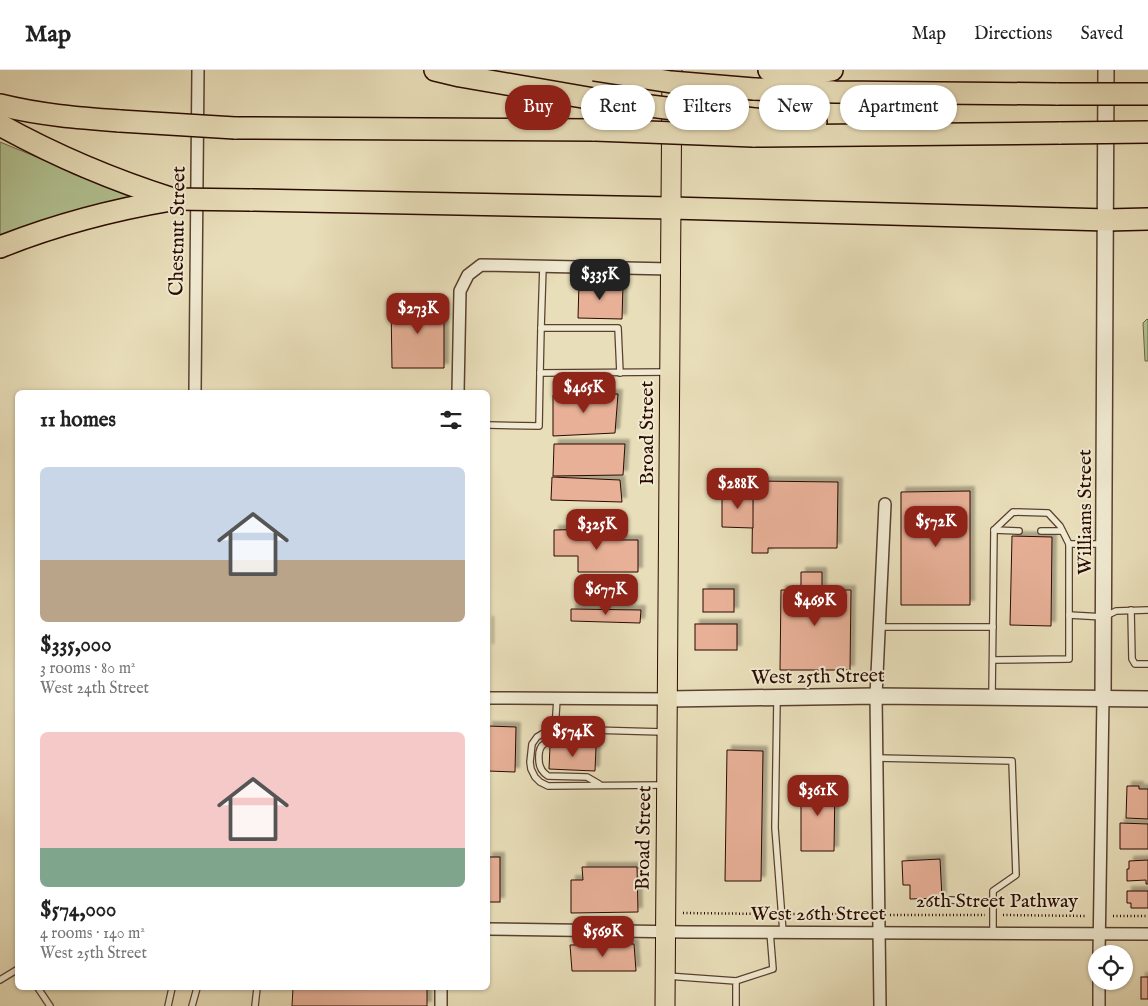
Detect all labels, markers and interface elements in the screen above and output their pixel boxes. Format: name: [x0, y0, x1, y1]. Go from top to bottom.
text: Map: [25, 19, 71, 50]
text: Map: [912, 23, 946, 46]
text: Directions: [974, 23, 1052, 46]
text: Saved: [1080, 23, 1123, 46]
chip: Buy: [505, 85, 571, 130]
chip: Rent: [581, 85, 655, 130]
chip: Filters: [665, 85, 749, 130]
chip: New: [759, 85, 830, 130]
chip: Apartment: [840, 85, 957, 130]
street label: Chestnut Street: [164, 166, 192, 296]
pin: $335K: [565, 258, 635, 301]
text: $335K: [581, 265, 619, 285]
pin: $273K: [383, 292, 453, 335]
text: $273K: [397, 299, 439, 319]
pin: $465K: [549, 372, 619, 414]
text: $465K: [564, 378, 604, 398]
street label: Broad Street: [635, 381, 660, 485]
icon: filters: [437, 406, 465, 434]
text: 11 homes: [40, 407, 116, 434]
street label: Williams Street: [1073, 449, 1098, 575]
pin: $288K: [703, 468, 773, 510]
text: $288K: [718, 474, 758, 494]
icon: home: [208, 499, 298, 589]
pin: $572K: [901, 506, 971, 548]
pin: $325K: [562, 508, 632, 551]
text: $572K: [915, 512, 957, 532]
text: $325K: [577, 515, 617, 535]
pin: $677K: [571, 574, 641, 616]
text: $677K: [585, 580, 627, 600]
pin: $469K: [780, 584, 850, 627]
text: $469K: [794, 591, 836, 611]
text: $335,000: [40, 632, 111, 659]
text: 3 rooms · 80 m²: [40, 659, 136, 679]
street label: West 25th Street: [751, 663, 885, 691]
text: West 24th Street: [40, 679, 149, 699]
pin: $574K: [538, 716, 608, 758]
text: $574K: [552, 722, 594, 742]
icon: home: [208, 764, 298, 854]
pin: $361K: [783, 774, 853, 817]
text: $361K: [798, 781, 838, 801]
street label: Broad Street: [631, 785, 657, 891]
street label: 26th Street Pathway: [916, 889, 1078, 914]
text: $574,000: [40, 897, 116, 924]
street label: West 26th Street: [751, 902, 886, 927]
pin: $569K: [568, 916, 638, 958]
text: $569K: [583, 922, 623, 942]
text: 4 rooms · 140 m²: [40, 924, 145, 944]
text: West 25th Street: [40, 944, 147, 964]
map controls: [1088, 945, 1133, 990]
button: locate: [1088, 945, 1133, 990]

